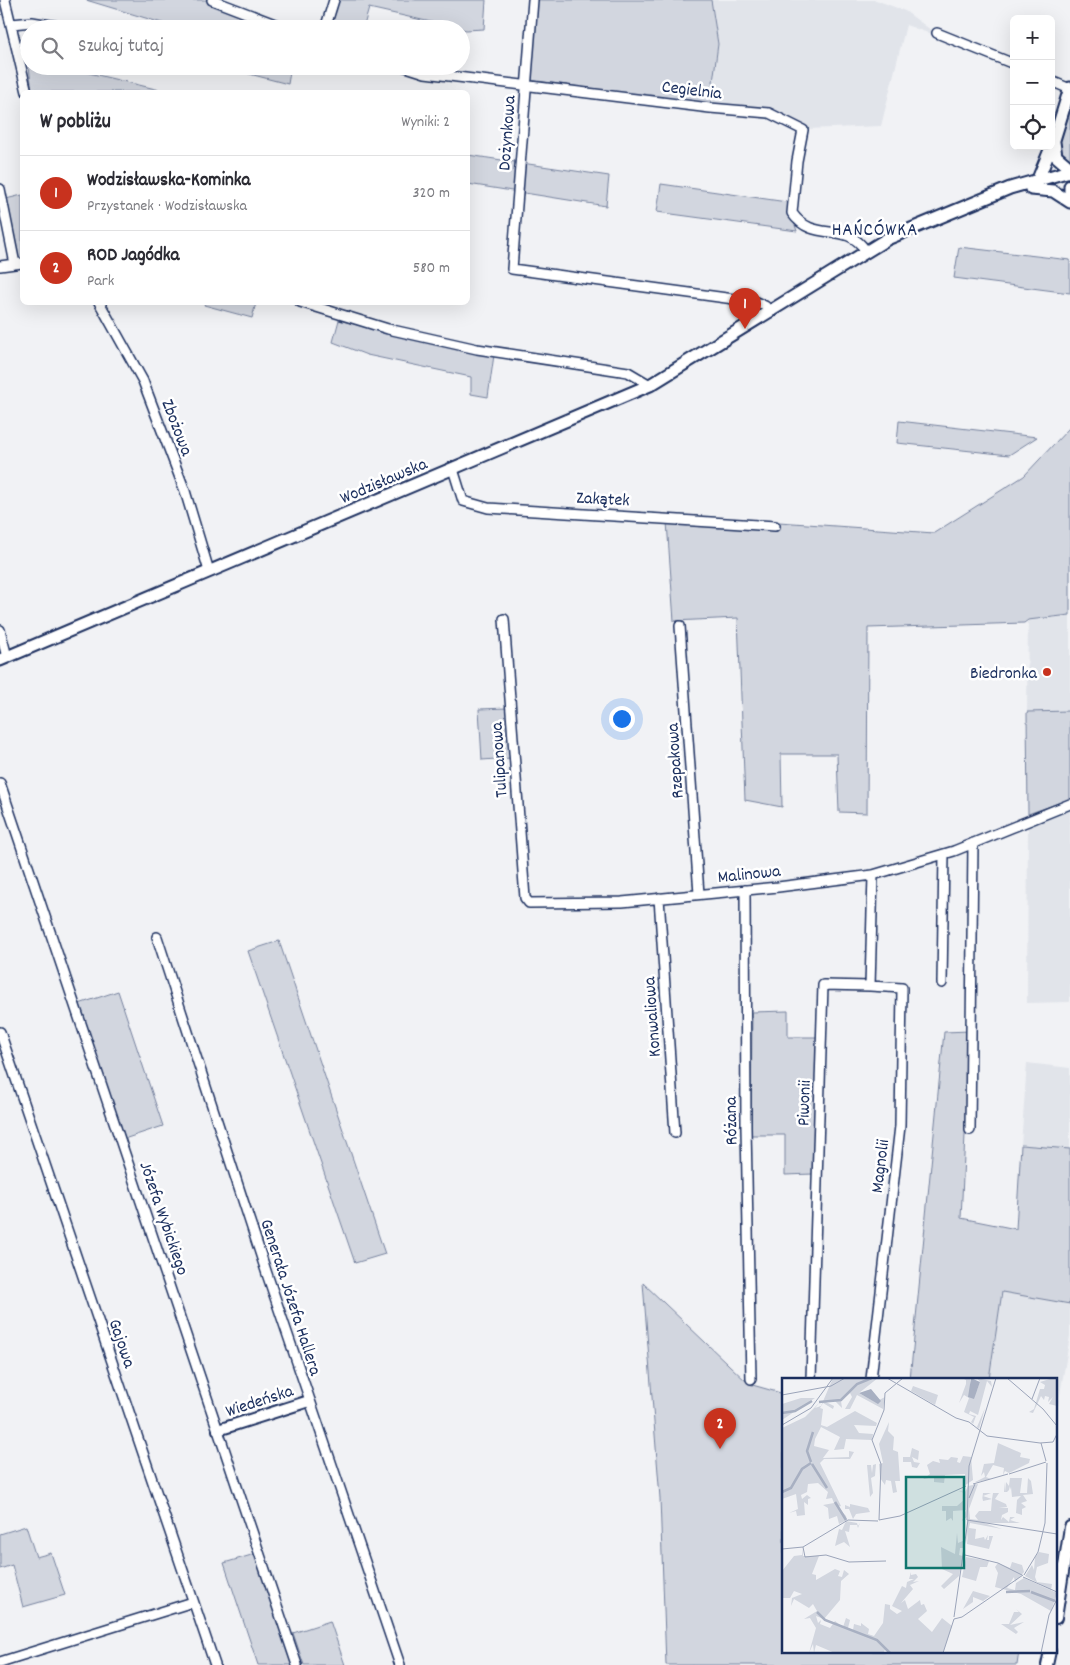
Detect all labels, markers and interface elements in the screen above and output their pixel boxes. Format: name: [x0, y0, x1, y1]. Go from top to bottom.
map controls: [1010, 15, 1055, 150]
button: +: [1010, 15, 1055, 60]
search box: [20, 20, 470, 75]
icon: search: [38, 34, 66, 62]
text: Szukaj tutaj: [78, 34, 164, 61]
button: −: [1010, 60, 1055, 105]
street label: Cegielnia: [660, 75, 724, 108]
street label: Dożynkowa: [493, 94, 524, 172]
button: locate: [1010, 105, 1055, 150]
text: W pobliżu: [40, 108, 111, 138]
text: Wyniki: 2: [401, 111, 450, 134]
text: Wodzisławska-Kominka: [87, 168, 250, 195]
text: 1: [54, 182, 58, 205]
text: 320 m: [413, 182, 450, 205]
text: Przystanek · Wodzisławska: [87, 195, 247, 218]
district label: HAŃCÓWKA: [832, 218, 918, 245]
text: ROD Jagódka: [87, 243, 180, 270]
text: 2: [53, 257, 60, 280]
text: 580 m: [413, 257, 450, 280]
text: Park: [87, 270, 114, 293]
pin: 1: [729, 288, 761, 329]
street label: Zbożowa: [153, 396, 198, 460]
street label: Wodzisławska: [337, 453, 432, 512]
street label: Zakątek: [575, 487, 630, 514]
place label: Biedronka: [970, 662, 1038, 687]
marker: Biedronka: [1041, 666, 1053, 678]
your location: [609, 706, 635, 732]
street label: Tulipanowa: [485, 721, 516, 798]
street label: Rzepakowa: [661, 722, 692, 799]
street label: Malinowa: [717, 860, 782, 891]
street label: Konwaliowa: [638, 975, 669, 1058]
street label: Piwonii: [792, 1080, 819, 1127]
street label: Różana: [720, 1096, 745, 1146]
street label: Magnolii: [866, 1138, 897, 1195]
street label: Józefa Wybickiego: [132, 1159, 194, 1279]
street label: Generała Józefa Hallera: [253, 1216, 327, 1380]
street label: Gajowa: [101, 1316, 141, 1372]
inset map: [782, 1378, 1058, 1652]
street label: Wiedeńska: [223, 1380, 297, 1425]
pin: 2: [704, 1408, 736, 1449]

